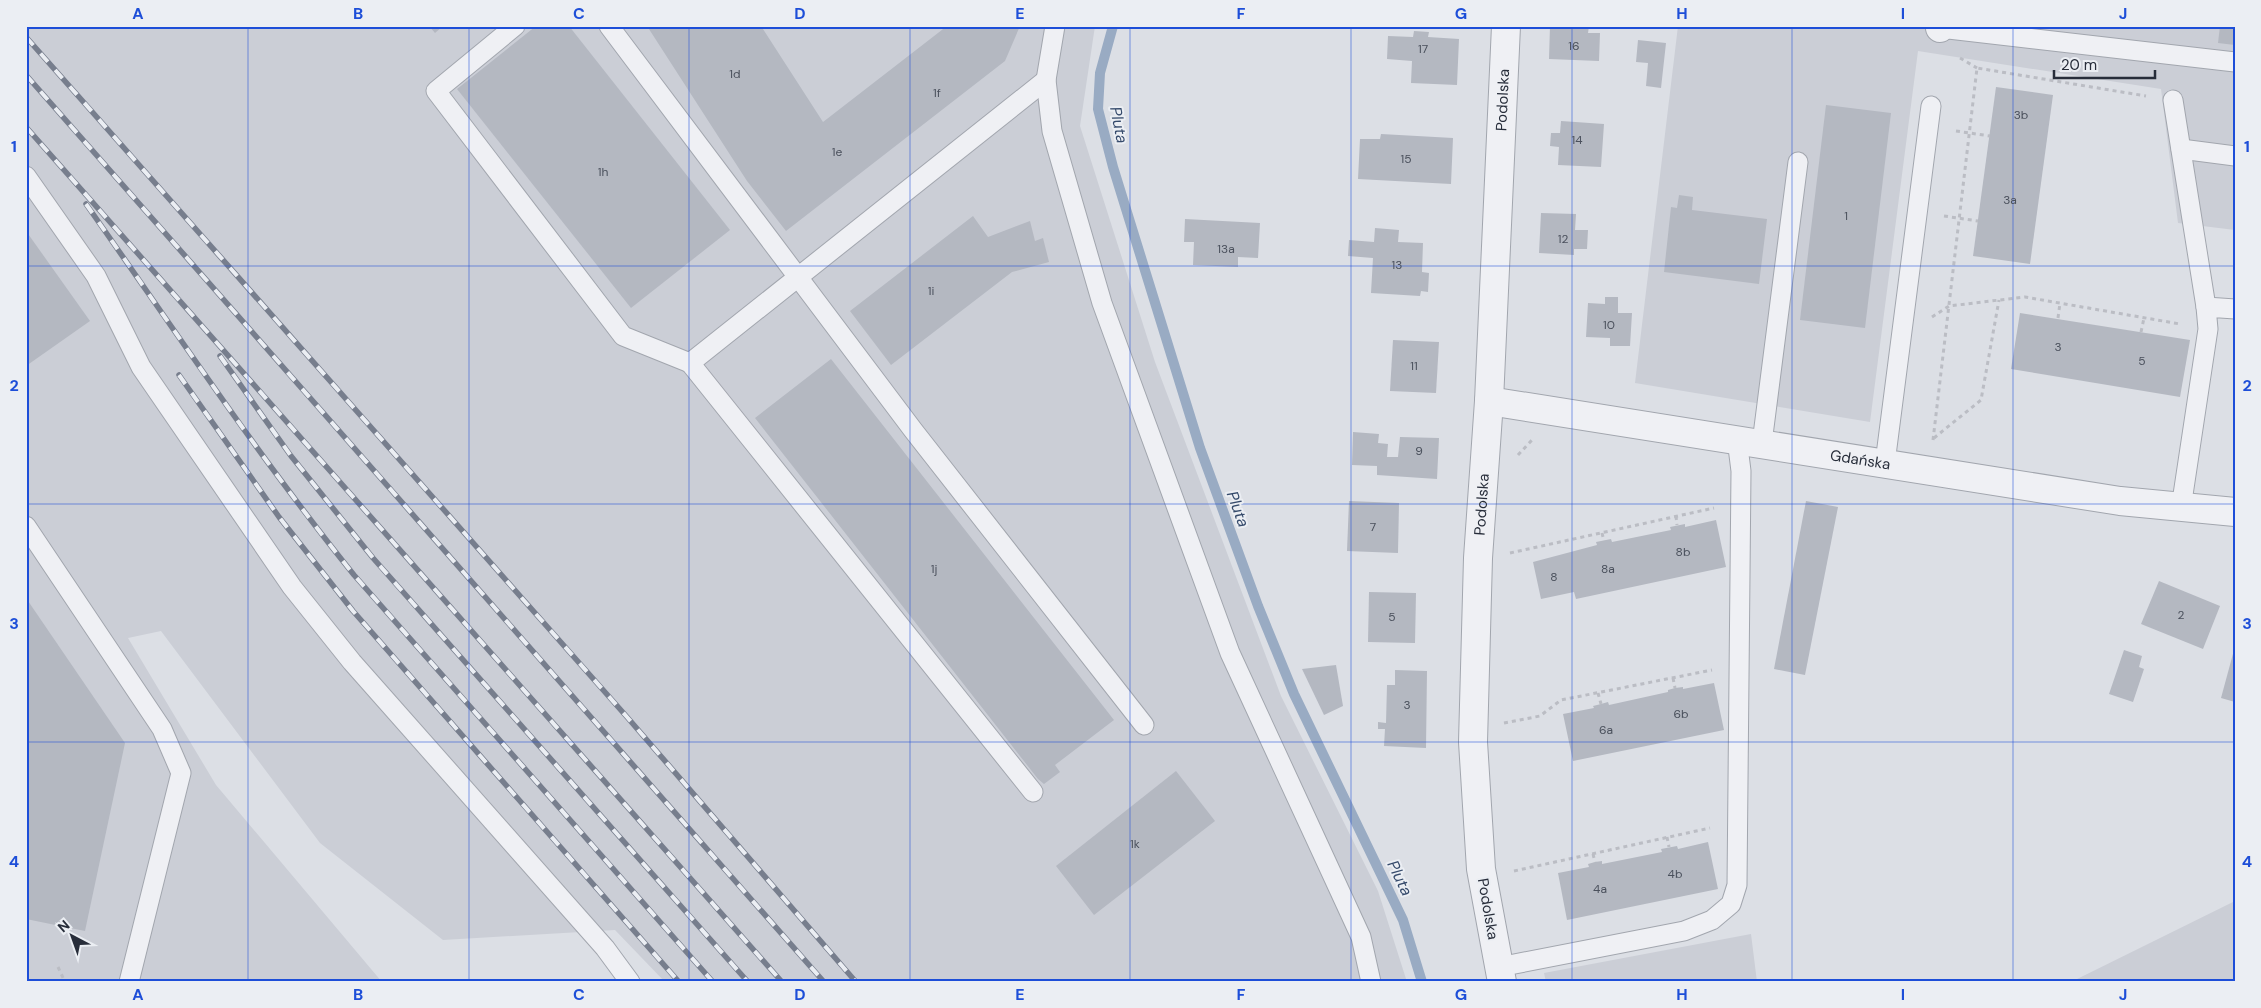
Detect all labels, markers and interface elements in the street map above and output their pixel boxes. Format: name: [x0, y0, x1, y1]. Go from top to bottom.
text: A: [132, 3, 144, 24]
text: B: [353, 3, 363, 24]
text: C: [573, 3, 585, 24]
text: D: [794, 3, 806, 24]
text: E: [1015, 3, 1025, 24]
text: F: [1237, 3, 1246, 24]
text: G: [1455, 3, 1467, 24]
text: H: [1676, 3, 1688, 24]
text: I: [1901, 3, 1905, 24]
text: J: [2119, 3, 2127, 24]
house number: 16: [1568, 38, 1580, 54]
house number: 17: [1418, 41, 1428, 57]
scale bar: [2054, 48, 2155, 80]
text: 20 m: [2061, 55, 2097, 75]
house number: 1d: [729, 66, 741, 82]
street label: Podolska: [1491, 68, 1514, 131]
house number: 1f: [933, 85, 941, 101]
water label: Pluta: [1105, 105, 1133, 145]
house number: 3b: [2014, 107, 2028, 123]
house number: 14: [1571, 132, 1583, 148]
text: 1: [11, 136, 17, 157]
text: 1: [2244, 136, 2250, 157]
house number: 1e: [832, 144, 842, 160]
house number: 15: [1400, 151, 1412, 167]
house number: 1h: [598, 164, 608, 180]
house number: 3a: [2003, 192, 2017, 208]
house number: 1: [1844, 208, 1848, 224]
house number: 12: [1558, 231, 1568, 247]
house number: 13a: [1217, 241, 1235, 257]
house number: 13: [1392, 257, 1402, 273]
house number: 1i: [928, 283, 934, 299]
house number: 10: [1603, 317, 1615, 333]
house number: 3: [2054, 339, 2062, 355]
house number: 5: [2138, 353, 2146, 369]
house number: 11: [1410, 358, 1418, 374]
text: 2: [9, 375, 19, 396]
text: 2: [2242, 375, 2252, 396]
house number: 9: [1415, 443, 1423, 459]
street label: Gdańska: [1829, 445, 1892, 474]
street label: Podolska: [1470, 473, 1494, 536]
water label: Pluta: [1222, 488, 1254, 530]
house number: 7: [1370, 519, 1376, 535]
house number: 8b: [1676, 544, 1690, 560]
house number: 1j: [931, 561, 937, 577]
house number: 8a: [1601, 561, 1615, 577]
house number: 8: [1550, 569, 1558, 585]
house number: 2: [2178, 607, 2185, 623]
house number: 5: [1388, 609, 1396, 625]
text: 3: [9, 613, 19, 634]
text: 3: [2242, 613, 2252, 634]
house number: 3: [1403, 697, 1411, 713]
house number: 6b: [1673, 706, 1689, 722]
house number: 6a: [1599, 722, 1613, 738]
house number: 1k: [1130, 836, 1140, 852]
text: 4: [9, 851, 19, 872]
text: 4: [2242, 851, 2252, 872]
water label: Pluta: [1382, 857, 1418, 899]
house number: 4b: [1668, 866, 1682, 882]
street label: Podolska: [1473, 877, 1503, 941]
house number: 4a: [1593, 881, 1607, 897]
north arrow: [48, 910, 98, 960]
text: N: [54, 916, 73, 936]
text: A: [132, 984, 144, 1005]
text: B: [353, 984, 363, 1005]
text: C: [573, 984, 585, 1005]
text: D: [794, 984, 806, 1005]
text: E: [1015, 984, 1025, 1005]
text: F: [1237, 984, 1246, 1005]
text: G: [1455, 984, 1467, 1005]
text: H: [1676, 984, 1688, 1005]
text: I: [1901, 984, 1905, 1005]
text: J: [2119, 984, 2127, 1005]

